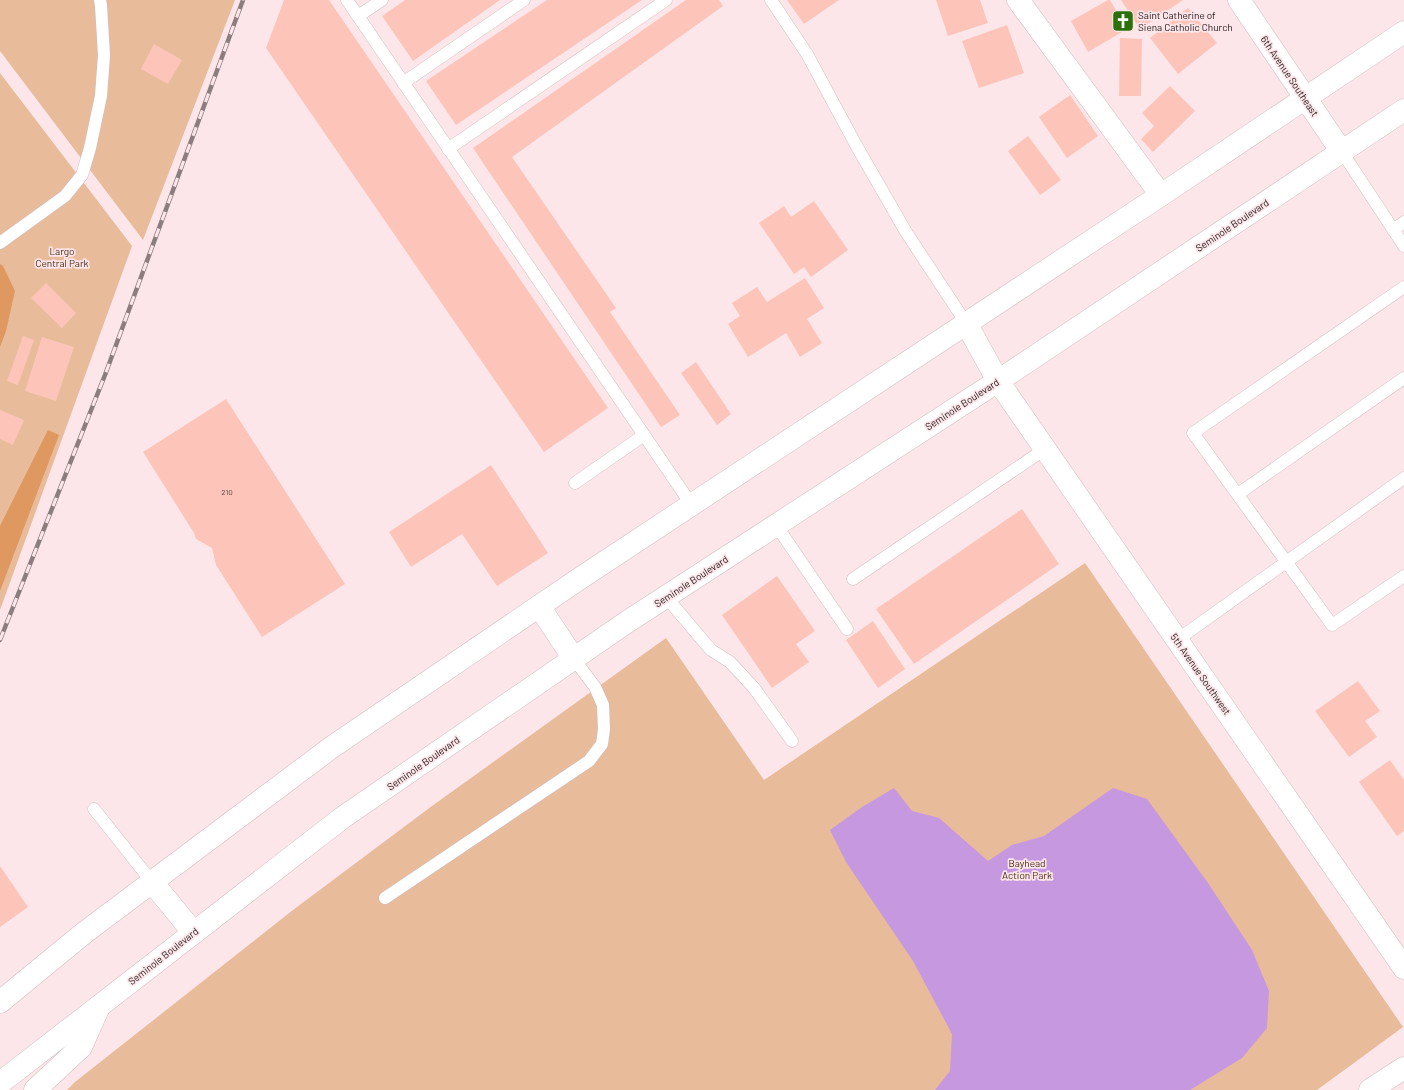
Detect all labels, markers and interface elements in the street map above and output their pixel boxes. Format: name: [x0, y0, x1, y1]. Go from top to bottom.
church icon: Saint Catherine of Siena Catholic Church: [1110, 8, 1136, 34]
place label: Saint Catherine of Siena Catholic Church: [1138, 9, 1233, 33]
street label: 6th Avenue Southeast: [1259, 34, 1322, 119]
street label: Seminole Boulevard: [1193, 196, 1271, 254]
park label: Largo Central Park: [35, 245, 89, 269]
street label: Seminole Boulevard: [923, 376, 1001, 432]
house number: 210: [221, 487, 233, 497]
street label: Seminole Boulevard: [652, 553, 730, 609]
street label: 5th Avenue Southwest: [1168, 631, 1234, 717]
street label: Seminole Boulevard: [384, 733, 462, 793]
park label: Bayhead Action Park: [1002, 857, 1052, 881]
street label: Seminole Boulevard: [126, 925, 200, 987]

